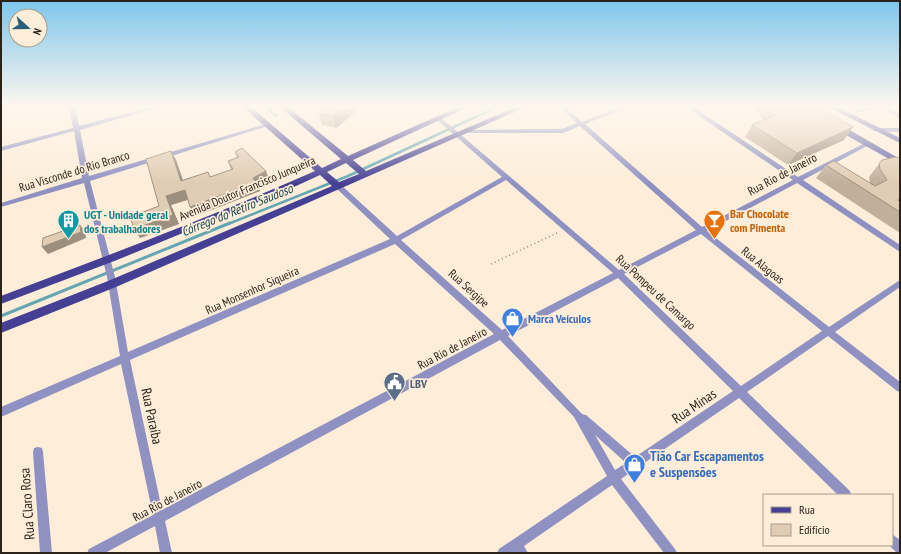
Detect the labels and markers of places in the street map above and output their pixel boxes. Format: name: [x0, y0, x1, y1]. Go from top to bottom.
place label: Bar Chocolate com Pimenta: [730, 206, 789, 235]
place label: UGT - Unidade geral dos trabalhadores: [84, 207, 168, 236]
bar icon: Bar Chocolate com Pimenta: [701, 207, 727, 240]
building icon: UGT - Unidade geral dos trabalhadores: [55, 208, 81, 241]
shop icon: Marca Veículos: [499, 305, 525, 338]
place label: Marca Veículos: [528, 311, 591, 326]
public building icon: LBV: [382, 370, 408, 403]
place label: LBV: [410, 376, 428, 391]
place label: Tião Car Escapamentos e Suspensões: [650, 447, 764, 481]
shop icon: Tião Car Escapamentos e Suspensões: [622, 451, 648, 484]

